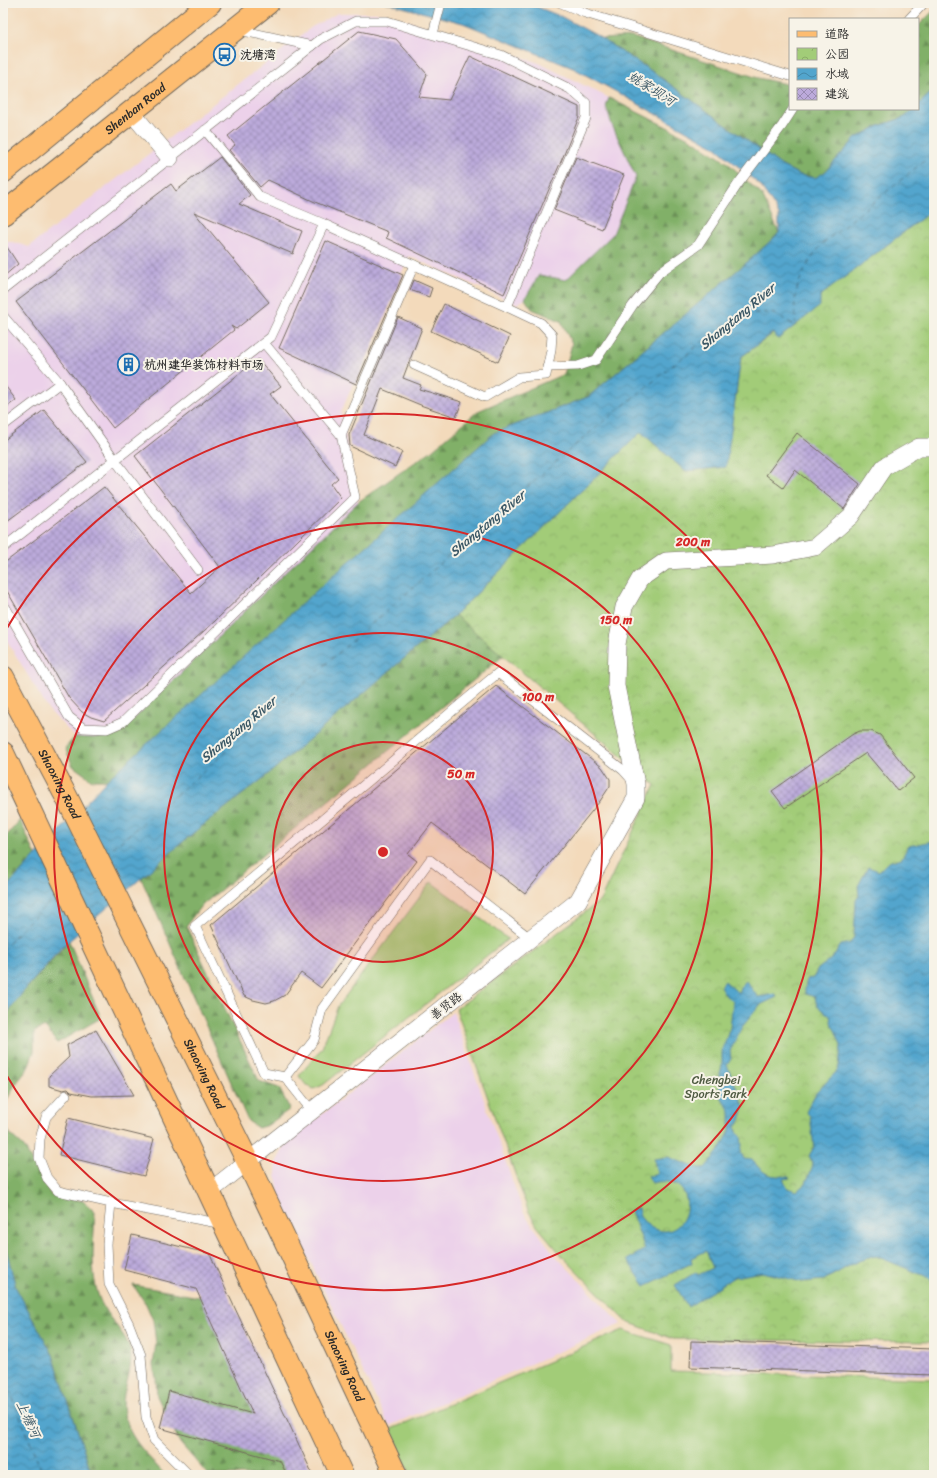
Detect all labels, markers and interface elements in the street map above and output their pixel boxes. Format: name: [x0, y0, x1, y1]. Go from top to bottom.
legend: [789, 18, 919, 110]
text: 道路: [825, 23, 849, 45]
bus stop icon: 沈塘湾: [212, 42, 238, 68]
text: 公园: [825, 43, 849, 65]
place label: 沈塘湾: [240, 44, 276, 66]
text: 水域: [825, 63, 849, 85]
water label: 姚家坝河: [624, 65, 682, 113]
street label: Shenban Road: [99, 77, 172, 140]
text: 建筑: [825, 83, 849, 105]
water label: Shangtang River: [694, 276, 783, 355]
building icon: 杭州建华装饰材料市场: [115, 352, 141, 378]
place label: 杭州建华装饰材料市场: [144, 354, 264, 376]
water label: Shangtang River: [444, 483, 533, 562]
text: 200 m: [675, 531, 711, 553]
text: 150 m: [600, 609, 633, 631]
text: 100 m: [522, 686, 555, 708]
water label: Shangtang River: [195, 689, 284, 768]
street label: Shaoxing Road: [32, 745, 87, 824]
text: 50 m: [447, 763, 475, 785]
centre of rings: [376, 845, 390, 859]
street label: 善贤路: [425, 986, 467, 1026]
street label: Shaoxing Road: [177, 1035, 231, 1114]
park label: Chengbei Sports Park: [685, 1069, 747, 1105]
street label: Shaoxing Road: [318, 1326, 371, 1406]
water label: 上塘河: [10, 1397, 48, 1444]

